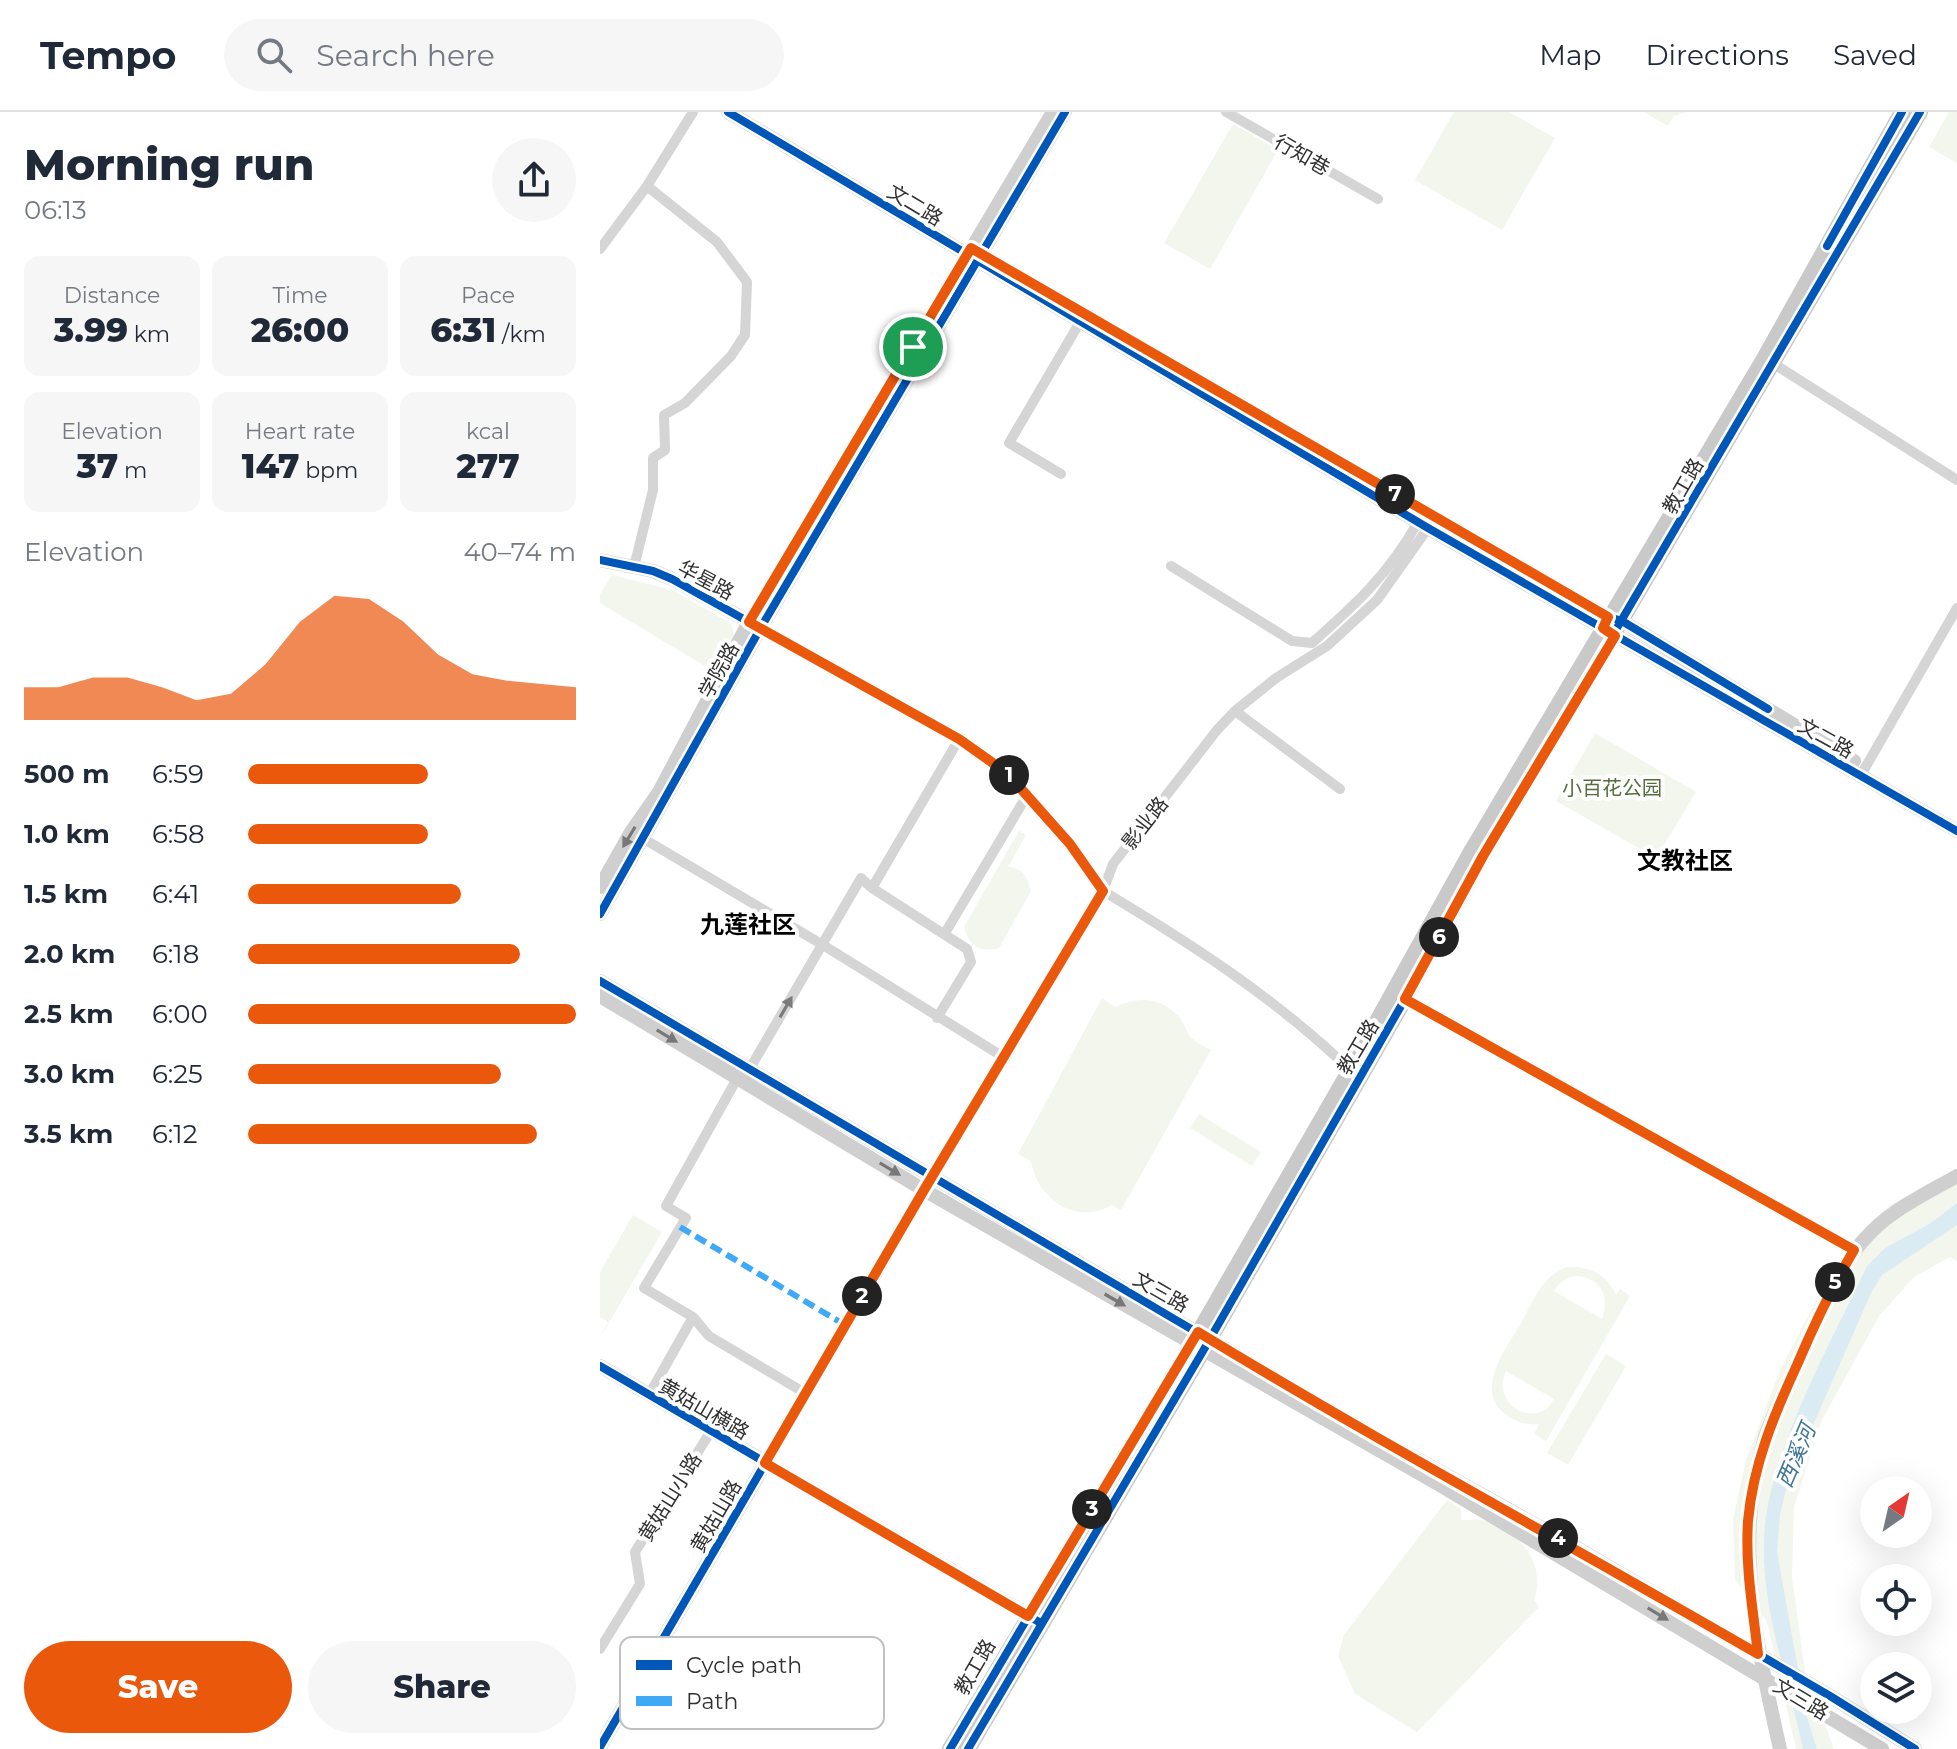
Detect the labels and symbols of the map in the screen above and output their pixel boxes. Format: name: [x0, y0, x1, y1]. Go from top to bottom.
street label: 行知巷: [1270, 130, 1334, 180]
street label: 文二路: [883, 179, 947, 231]
pin: [879, 313, 947, 381]
street label: 教工路: [1658, 454, 1708, 518]
pin: 7: [1375, 474, 1415, 514]
street label: 华星路: [674, 555, 738, 605]
street label: 学院路: [694, 638, 744, 702]
street label: 文二路: [1794, 713, 1858, 763]
pin: 1: [989, 755, 1029, 795]
park label: 小百花公园: [1562, 776, 1662, 800]
street label: 影业路: [1117, 792, 1173, 854]
one-way arrow: [622, 826, 636, 848]
district label: 文教社区: [1637, 846, 1733, 875]
district label: 九莲社区: [700, 910, 796, 939]
pin: 6: [1419, 917, 1459, 957]
one-way arrow: [779, 996, 793, 1018]
street label: 教工路: [1332, 1015, 1384, 1079]
one-way arrow: [656, 1029, 678, 1043]
one-way arrow: [879, 1162, 901, 1176]
pin: 5: [1815, 1262, 1855, 1302]
street label: 文三路: [1129, 1267, 1193, 1317]
pin: 2: [842, 1276, 882, 1316]
one-way arrow: [1104, 1293, 1126, 1307]
street label: 黄姑山横路: [655, 1374, 753, 1444]
water label: 西溪河: [1771, 1417, 1823, 1492]
street label: 黄姑山小路: [633, 1448, 707, 1546]
street label: 黄姑山路: [686, 1475, 746, 1557]
north arrow: [1860, 1476, 1932, 1548]
pin: 3: [1072, 1489, 1112, 1529]
pin: 4: [1538, 1518, 1578, 1558]
one-way arrow: [1647, 1607, 1669, 1621]
street label: 教工路: [950, 1635, 1000, 1699]
legend: [620, 1637, 884, 1729]
text: Cycle path: [686, 1652, 802, 1679]
street label: 文三路: [1769, 1673, 1833, 1725]
text: Path: [686, 1688, 738, 1715]

